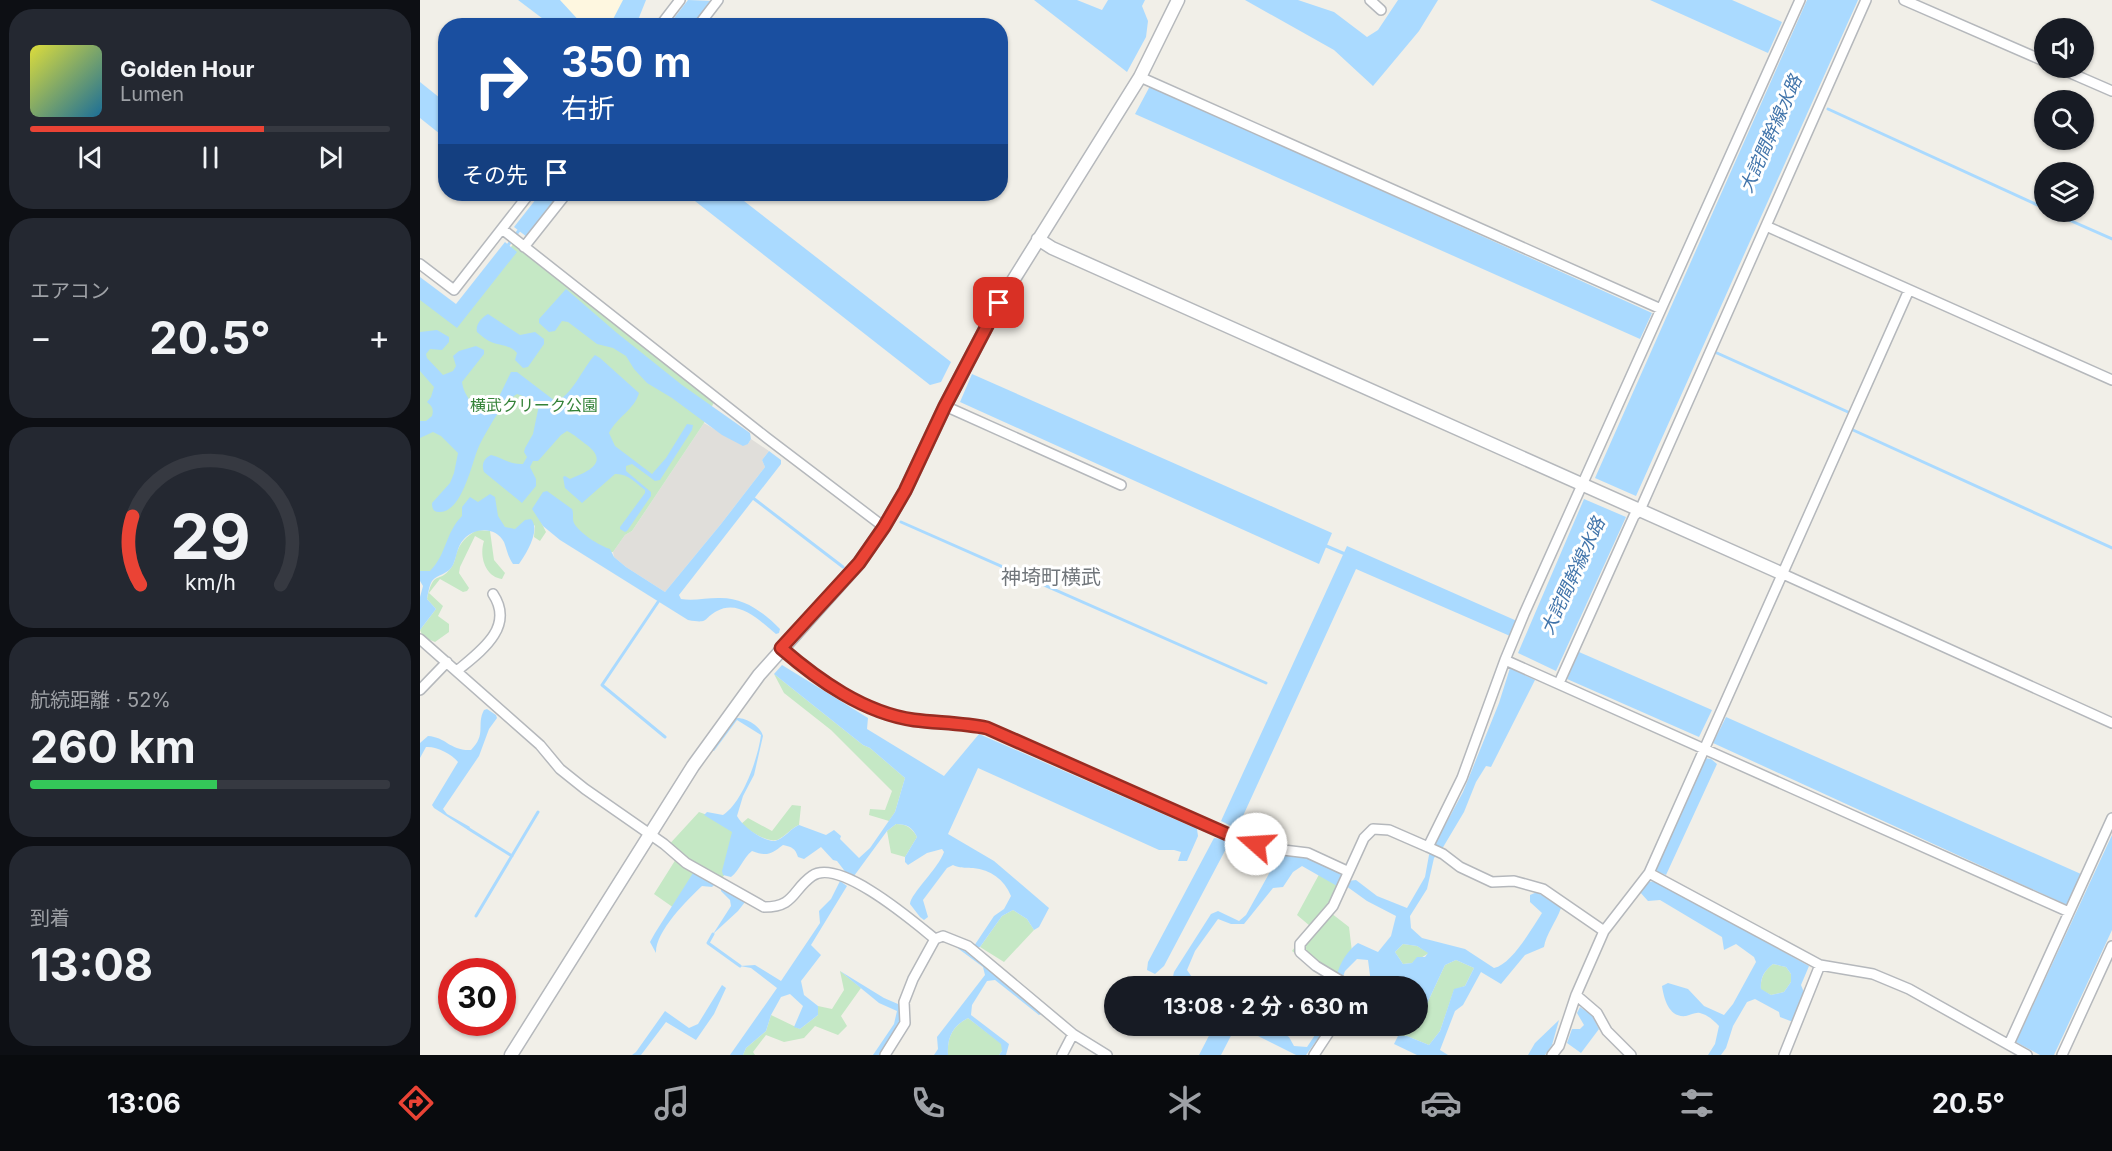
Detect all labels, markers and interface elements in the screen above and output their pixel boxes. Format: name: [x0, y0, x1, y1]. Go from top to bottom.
map controls: [2034, 18, 2094, 222]
button: sound: [2034, 18, 2094, 78]
text: 350 m: [561, 36, 692, 87]
icon: right: [462, 42, 540, 120]
text: Golden Hour: [120, 56, 254, 82]
water label: 大詫間幹線水路: [1735, 70, 1807, 196]
text: Lumen: [120, 82, 184, 106]
button: search: [2034, 90, 2094, 150]
text: 右折: [561, 92, 615, 125]
icon: previous: [74, 141, 107, 174]
icon: pause: [194, 141, 227, 174]
icon: next: [314, 141, 347, 174]
icon: arrive: [540, 156, 573, 189]
text: その先: [462, 162, 528, 188]
button: layers: [2034, 162, 2094, 222]
pin: [973, 277, 1024, 328]
text: エアコン: [30, 279, 110, 303]
icon: arrive: [982, 286, 1015, 319]
text: 20.5°: [149, 310, 271, 365]
text: −: [30, 317, 52, 357]
text: +: [368, 317, 390, 357]
park label: 横武クリーク公園: [470, 395, 598, 415]
text: 29: [170, 499, 250, 574]
water label: 大詫間幹線水路: [1536, 512, 1610, 637]
district label: 神埼町横武: [1001, 565, 1101, 589]
text: km/h: [185, 569, 235, 595]
text: 航続距離 · 52%: [30, 688, 171, 712]
text: 260 km: [30, 719, 196, 774]
position arrow: [1224, 812, 1288, 876]
text: 到着: [30, 906, 70, 930]
text: 13:08: [30, 937, 153, 992]
speed limit sign: 30: [438, 958, 516, 1036]
text: 13:08 · 2 分 · 630 m: [1163, 993, 1369, 1019]
icon: directions: [395, 1082, 437, 1124]
icon: music: [651, 1082, 693, 1124]
icon: phone: [907, 1082, 949, 1124]
icon: climate: [1164, 1082, 1206, 1124]
icon: car: [1420, 1082, 1462, 1124]
icon: filters: [1676, 1082, 1718, 1124]
text: 13:06: [107, 1087, 181, 1120]
text: 20.5°: [1932, 1087, 2005, 1120]

